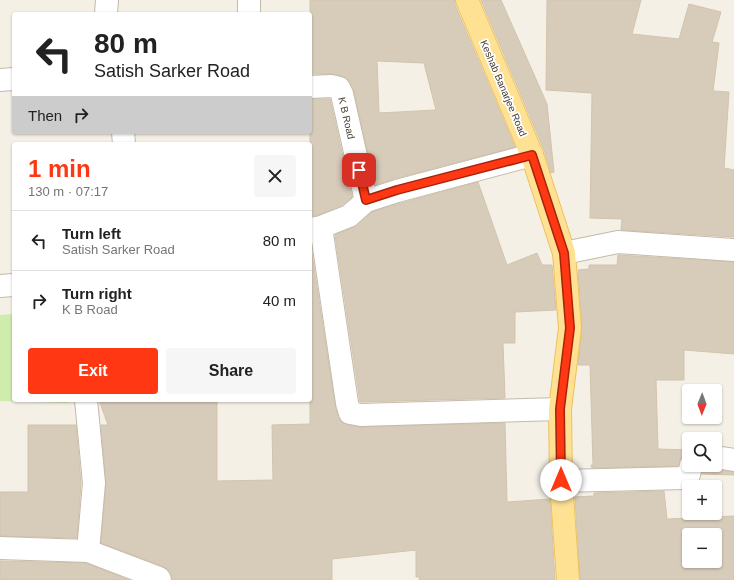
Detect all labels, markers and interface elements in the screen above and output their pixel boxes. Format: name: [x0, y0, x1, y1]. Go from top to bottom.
icon: left: [28, 28, 80, 80]
text: 80 m: [94, 28, 158, 59]
street label: Keshab Banarjee Road: [478, 38, 529, 138]
text: Satish Sarker Road: [94, 61, 250, 81]
street label: K B Road: [336, 96, 357, 140]
icon: right: [70, 104, 92, 126]
text: Then: [28, 107, 62, 124]
pin: [342, 153, 376, 187]
text: 1 min: [28, 155, 91, 182]
button: close: [254, 155, 296, 197]
icon: arrive: [348, 159, 370, 181]
text: 130 m · 07:17: [28, 184, 108, 199]
text: Turn left: [62, 225, 121, 242]
icon: left: [28, 230, 50, 252]
text: 80 m: [263, 232, 296, 249]
text: Satish Sarker Road: [62, 242, 175, 257]
text: Turn right: [62, 285, 132, 302]
icon: right: [28, 290, 50, 312]
text: 40 m: [263, 292, 296, 309]
text: K B Road: [62, 302, 118, 317]
button: Exit: [28, 348, 158, 394]
button: Share: [166, 348, 296, 394]
north arrow: [682, 384, 722, 424]
map controls: [682, 384, 722, 568]
button: search: [682, 432, 722, 472]
position arrow: [540, 459, 582, 501]
button: +: [682, 480, 722, 520]
button: −: [682, 528, 722, 568]

